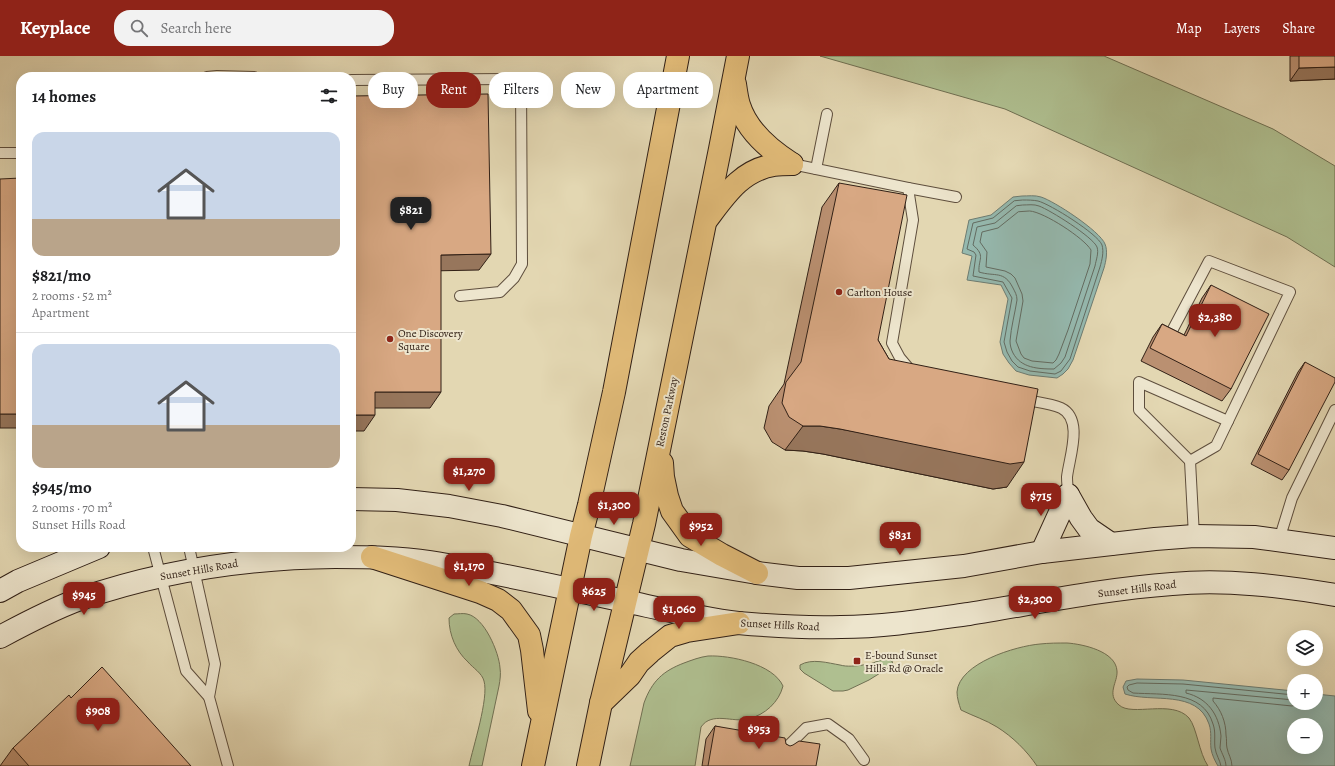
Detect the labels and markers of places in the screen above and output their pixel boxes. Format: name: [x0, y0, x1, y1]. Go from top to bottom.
pin: $821: [387, 197, 435, 231]
place label: Carlton House: [847, 285, 912, 300]
marker: Carlton House: [834, 287, 844, 297]
pin: $2,380: [1182, 304, 1248, 338]
place label: One Discovery Square: [398, 326, 463, 354]
marker: One Discovery Square: [385, 334, 395, 344]
pin: $1,270: [436, 458, 502, 492]
pin: $715: [1017, 483, 1065, 517]
pin: $1,300: [581, 492, 647, 526]
pin: $952: [677, 513, 725, 547]
pin: $831: [876, 522, 924, 556]
pin: $1,170: [436, 553, 502, 587]
pin: $625: [570, 578, 618, 612]
pin: $945: [60, 582, 108, 616]
pin: $2,300: [1002, 586, 1068, 620]
pin: $1,060: [646, 596, 712, 630]
place label: E-bound Sunset Hills Rd @ Oracle: [865, 648, 943, 676]
marker: E-bound Sunset Hills Rd @ Oracle: [852, 656, 862, 666]
pin: $908: [74, 698, 122, 732]
pin: $953: [735, 716, 783, 750]

